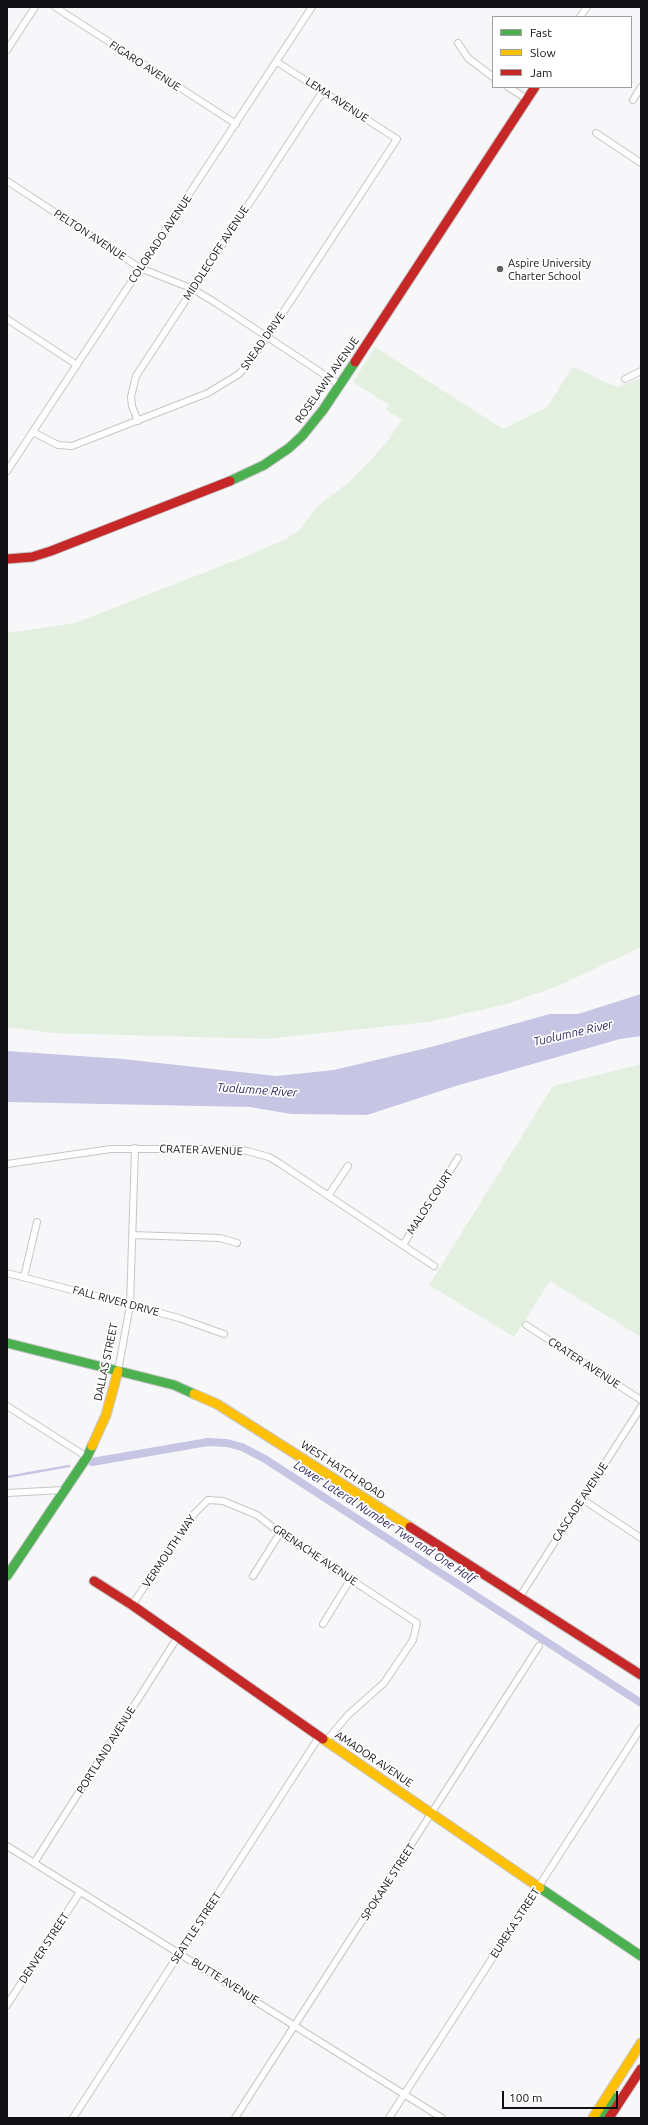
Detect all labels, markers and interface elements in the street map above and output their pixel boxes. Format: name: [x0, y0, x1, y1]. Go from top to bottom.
legend: [492, 16, 632, 88]
text: Fast: [530, 26, 552, 39]
street label: FIGARO AVENUE: [107, 38, 183, 94]
text: Slow: [530, 46, 556, 59]
text: Jam: [530, 66, 552, 79]
street label: LEMA AVENUE: [303, 75, 371, 125]
street label: COLORADO AVENUE: [126, 192, 194, 286]
street label: MIDDLECOFF AVENUE: [181, 203, 251, 303]
street label: PELTON AVENUE: [51, 207, 129, 263]
place label: Aspire University Charter School: [508, 256, 591, 282]
marker: Aspire University Charter School: [495, 264, 505, 274]
street label: SNEAD DRIVE: [238, 309, 288, 373]
street label: ROSELAWN AVENUE: [292, 334, 362, 426]
water label: Tuolumne River: [532, 1017, 614, 1049]
water label: Tuolumne River: [216, 1080, 298, 1100]
street label: CRATER AVENUE: [159, 1142, 243, 1158]
street label: MALOS COURT: [404, 1167, 456, 1237]
street label: FALL RIVER DRIVE: [71, 1283, 161, 1319]
street label: DALLAS STREET: [91, 1322, 121, 1402]
street label: CRATER AVENUE: [545, 1335, 623, 1391]
street label: WEST HATCH ROAD: [298, 1438, 388, 1502]
water label: Lower Lateral Number Two and One Half: [291, 1458, 479, 1586]
street label: CASCADE AVENUE: [549, 1460, 611, 1544]
street label: VERMOUTH WAY: [140, 1512, 198, 1590]
street label: GRENACHE AVENUE: [270, 1522, 360, 1588]
street label: PORTLAND AVENUE: [74, 1704, 138, 1796]
street label: AMADOR AVENUE: [333, 1728, 415, 1790]
street label: SPOKANE STREET: [358, 1841, 418, 1923]
street label: EUREKA STREET: [488, 1886, 542, 1960]
street label: SEATTLE STREET: [168, 1890, 224, 1966]
street label: DENVER STREET: [16, 1910, 72, 1986]
street label: BUTTE AVENUE: [189, 1955, 261, 2007]
scale bar: [504, 2083, 620, 2109]
text: 100 m: [509, 2091, 542, 2104]

